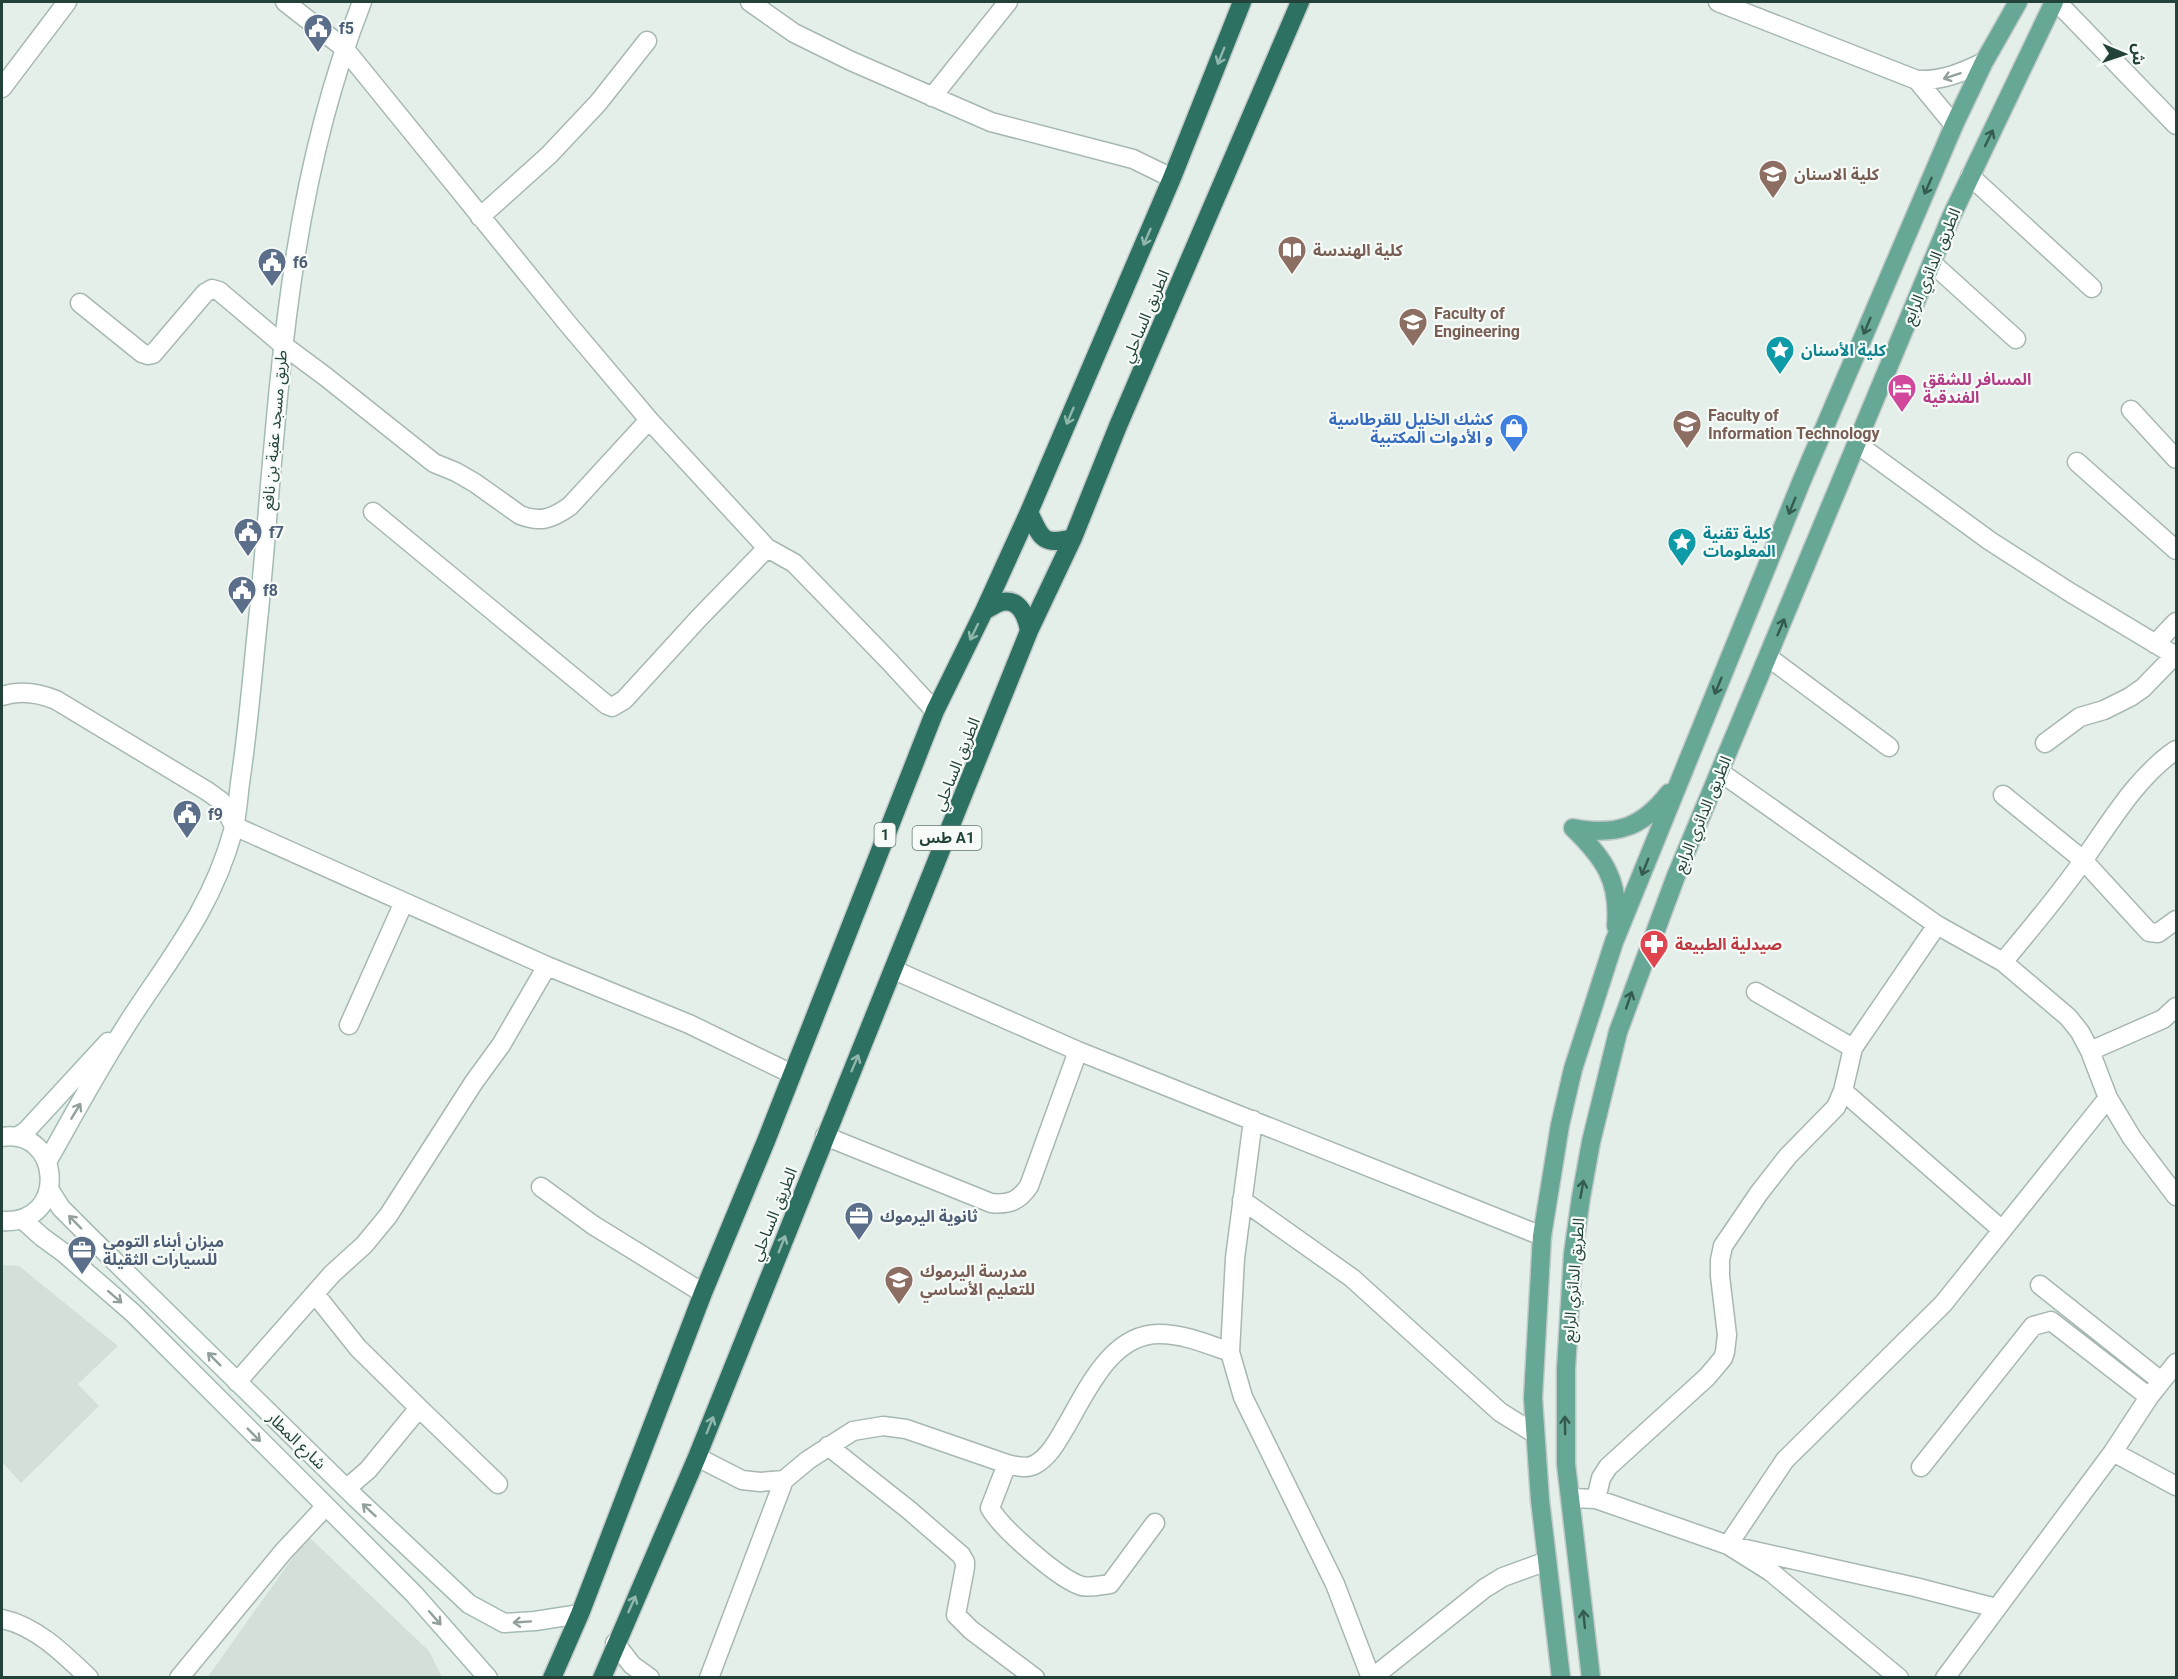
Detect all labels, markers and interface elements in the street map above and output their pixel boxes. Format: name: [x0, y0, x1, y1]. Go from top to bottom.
public building icon: f5: [302, 12, 334, 54]
place label: f5: [339, 19, 354, 38]
north arrow: [2094, 24, 2154, 84]
text: ش: [2129, 43, 2148, 66]
one-way arrow: [1215, 46, 1226, 65]
one-way arrow: [1943, 71, 1962, 82]
one-way arrow: [1983, 130, 1995, 148]
school or university icon: كلية الاسنان: [1757, 158, 1789, 200]
place label: كلية الاسنان: [1794, 165, 1880, 184]
one-way arrow: [1921, 177, 1932, 195]
street label: الطريق الدائري الرابع: [1898, 205, 1967, 328]
one-way arrow: [1141, 227, 1152, 245]
library icon: كلية الهندسة: [1276, 234, 1308, 276]
place label: كلية الهندسة: [1313, 241, 1404, 260]
public building icon: f6: [256, 246, 288, 288]
place label: f6: [293, 253, 308, 272]
street label: الطريق الساحلي: [1117, 267, 1176, 367]
place label: Faculty of Engineering: [1434, 304, 1520, 341]
school or university icon: Faculty of Engineering: [1397, 306, 1429, 348]
one-way arrow: [1861, 316, 1873, 334]
place icon: كلية الأسنان: [1764, 334, 1796, 376]
place label: كلية الأسنان: [1801, 341, 1887, 360]
street label: طريق مسجد عقبة بن نافع: [258, 349, 294, 511]
place label: المسافر للشقق الفندقية: [1923, 370, 2031, 407]
hotel icon: المسافر للشقق الفندقية: [1886, 372, 1918, 414]
one-way arrow: [1064, 406, 1075, 424]
place label: Faculty of Information Technology: [1708, 406, 1880, 443]
school or university icon: Faculty of Information Technology: [1671, 408, 1703, 450]
place label: كشك الخليل للقرطاسية و الأدوات المكتبية: [1329, 410, 1494, 447]
shop icon: كشك الخليل للقرطاسية و الأدوات المكتبية: [1498, 412, 1530, 454]
one-way arrow: [1786, 496, 1797, 514]
public building icon: f7: [232, 516, 264, 558]
place label: f7: [269, 523, 284, 542]
place label: كلية تقنية المعلومات: [1703, 524, 1776, 561]
place icon: كلية تقنية المعلومات: [1666, 526, 1698, 568]
public building icon: f8: [226, 574, 258, 616]
place label: f8: [263, 581, 278, 600]
one-way arrow: [1775, 618, 1787, 636]
one-way arrow: [967, 623, 979, 641]
one-way arrow: [1712, 676, 1723, 695]
street label: الطريق الساحلي: [929, 715, 986, 815]
street label: الطريق الدائري الرابع: [1669, 753, 1738, 876]
public building icon: f9: [171, 798, 203, 840]
place label: f9: [208, 805, 223, 824]
road number: 1: [874, 823, 896, 847]
road number: طس A1: [912, 826, 982, 850]
one-way arrow: [1639, 857, 1650, 875]
pharmacy icon: صيدلية الطبيعة: [1638, 928, 1670, 970]
place label: صيدلية الطبيعة: [1675, 935, 1782, 954]
one-way arrow: [1624, 991, 1635, 1010]
one-way arrow: [850, 1055, 861, 1073]
one-way arrow: [71, 1103, 83, 1120]
street label: الطريق الساحلي: [746, 1165, 803, 1265]
one-way arrow: [1577, 1180, 1588, 1200]
office icon: ثانوية اليرموك: [843, 1200, 875, 1242]
place label: ثانوية اليرموك: [880, 1207, 978, 1226]
one-way arrow: [68, 1215, 83, 1230]
street label: الطريق الدائري الرابع: [1559, 1217, 1591, 1343]
place label: ميزان أبناء التومي للسيارات الثقيلة: [103, 1232, 224, 1269]
office icon: ميزان أبناء التومي للسيارات الثقيلة: [66, 1234, 98, 1276]
one-way arrow: [777, 1235, 788, 1254]
place label: مدرسة اليرموك للتعليم الأساسي: [920, 1262, 1035, 1303]
school or university icon: مدرسة اليرموك للتعليم الأساسي: [883, 1264, 915, 1306]
one-way arrow: [107, 1290, 122, 1304]
one-way arrow: [207, 1351, 222, 1366]
street label: شارع المطار: [261, 1407, 330, 1475]
one-way arrow: [705, 1416, 716, 1435]
one-way arrow: [1559, 1416, 1571, 1436]
one-way arrow: [246, 1427, 261, 1442]
one-way arrow: [361, 1503, 376, 1517]
one-way arrow: [627, 1595, 638, 1614]
one-way arrow: [428, 1610, 442, 1625]
one-way arrow: [1578, 1610, 1589, 1630]
one-way arrow: [512, 1616, 532, 1627]

